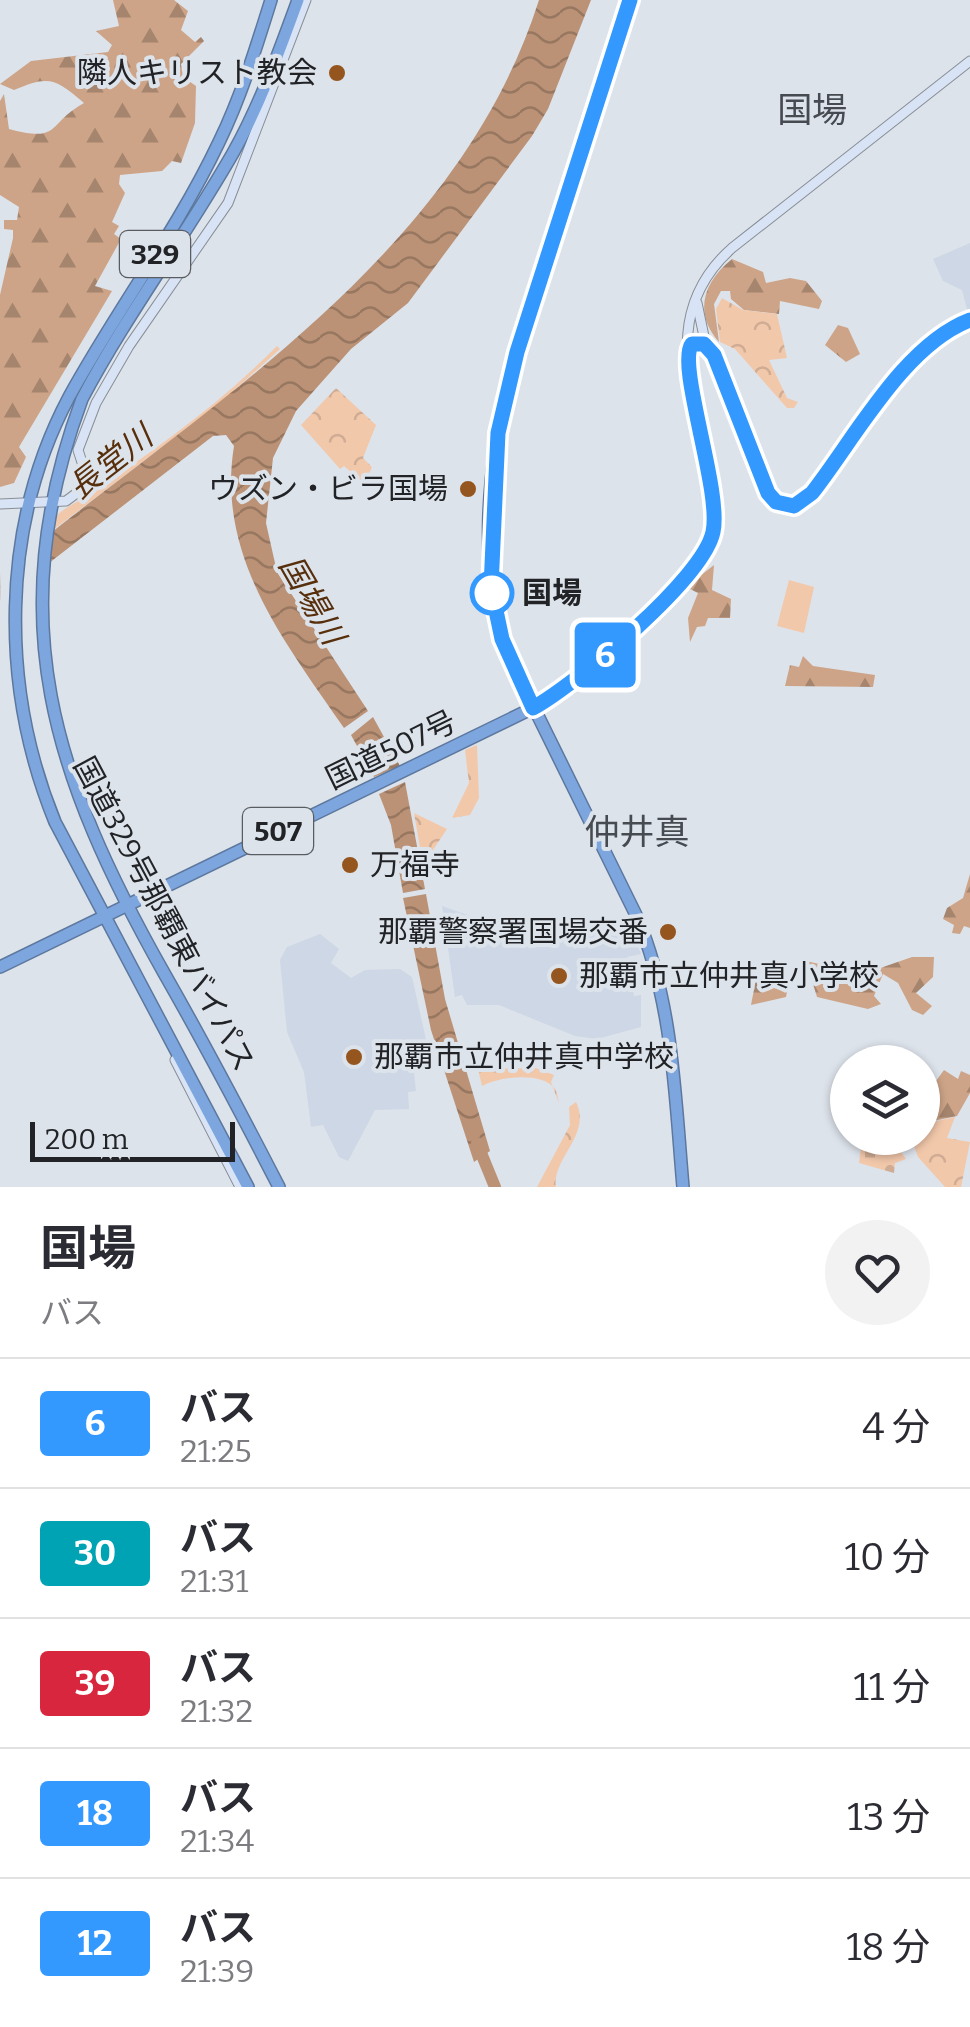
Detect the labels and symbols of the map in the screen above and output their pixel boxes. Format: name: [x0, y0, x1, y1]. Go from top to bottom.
place label: 隣人キリスト教会: [77, 55, 317, 91]
marker: 隣人キリスト教会: [326, 62, 348, 84]
district label: 国場: [777, 89, 847, 131]
road number: 329: [120, 231, 190, 277]
water label: 長堂川: [60, 416, 162, 507]
place label: ウズン・ビラ国場: [208, 471, 448, 507]
marker: ウズン・ビラ国場: [457, 478, 479, 500]
water label: 国場川: [272, 549, 354, 654]
marker: 国場: [471, 572, 513, 614]
place label: 国場: [522, 575, 582, 611]
line badge: 6: [572, 622, 638, 688]
street label: 国道507号: [320, 703, 462, 797]
street label: 国道329号那覇東バイパス: [66, 751, 262, 1077]
road number: 507: [243, 808, 313, 854]
district label: 仲井真: [584, 811, 690, 853]
place label: 万福寺: [370, 847, 460, 883]
marker: 万福寺: [339, 854, 361, 876]
place label: 那覇警察署国場交番: [378, 914, 648, 950]
marker: 那覇警察署国場交番: [657, 921, 679, 943]
place label: 那覇市立仲井真小学校: [579, 958, 879, 994]
marker: 那覇市立仲井真小学校: [548, 965, 570, 987]
place label: 那覇市立仲井真中学校: [374, 1039, 674, 1075]
marker: 那覇市立仲井真中学校: [343, 1046, 365, 1068]
scale bar: [30, 1117, 235, 1162]

